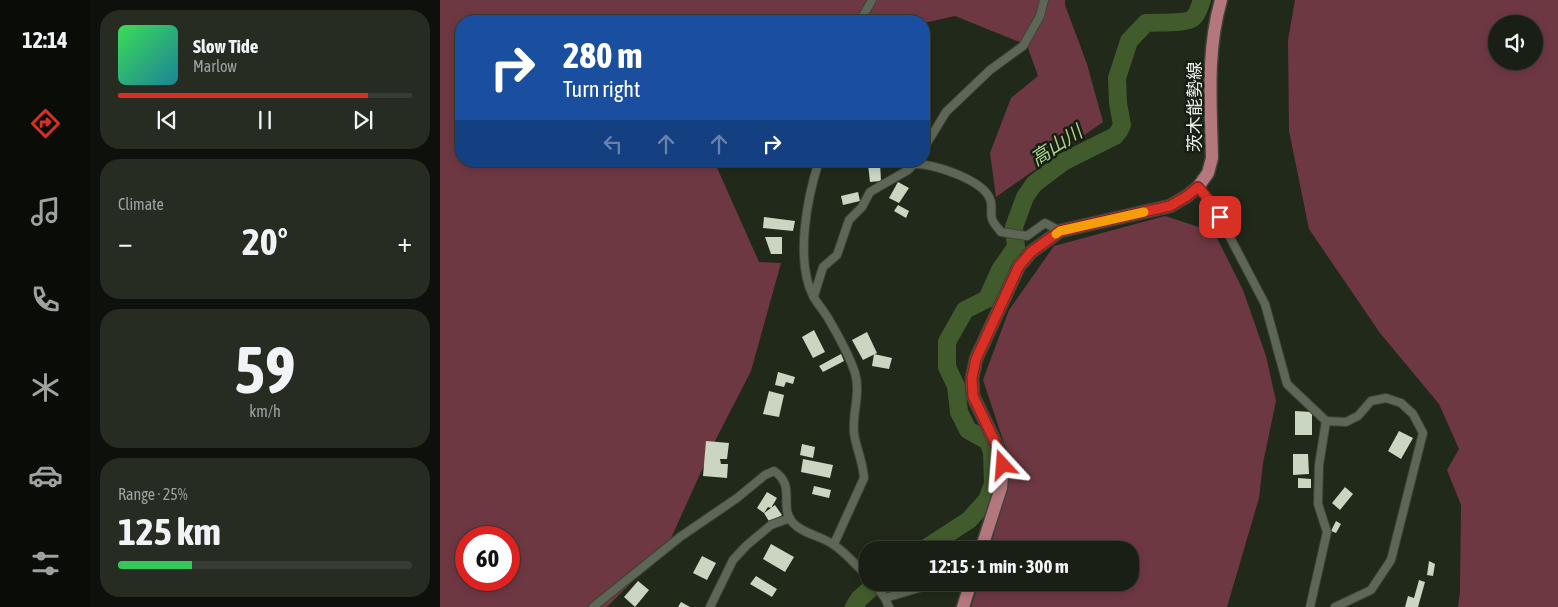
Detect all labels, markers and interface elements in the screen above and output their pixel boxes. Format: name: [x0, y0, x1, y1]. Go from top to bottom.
map controls: [1488, 15, 1543, 70]
button: sound: [1488, 15, 1543, 70]
text: 12:14: [22, 27, 68, 53]
text: Slow Tide: [193, 35, 258, 57]
icon: right: [480, 35, 545, 100]
text: 280 m: [563, 35, 642, 75]
text: Marlow: [193, 57, 237, 75]
street label: 茨木能勢線: [1184, 62, 1205, 152]
text: Turn right: [563, 76, 640, 102]
icon: directions: [28, 106, 63, 141]
icon: previous: [153, 106, 181, 134]
icon: pause: [251, 106, 279, 134]
icon: next: [349, 106, 377, 134]
water label: 高山川: [1026, 119, 1088, 170]
icon: left: [599, 130, 627, 158]
icon: ahead: [652, 130, 680, 158]
icon: ahead: [705, 130, 733, 158]
icon: right: [758, 130, 786, 158]
icon: music: [28, 194, 63, 229]
text: Climate: [118, 195, 164, 213]
pin: [1199, 196, 1241, 238]
icon: arrive: [1206, 203, 1234, 231]
text: 20°: [242, 220, 288, 263]
text: −: [118, 226, 133, 258]
text: +: [397, 226, 412, 258]
icon: phone: [28, 282, 63, 317]
text: 59: [234, 332, 296, 407]
icon: climate: [28, 370, 63, 405]
text: km/h: [249, 402, 281, 420]
position arrow: [976, 438, 1028, 490]
icon: car: [28, 458, 63, 493]
text: Range · 25%: [118, 485, 188, 503]
text: 125 km: [118, 510, 221, 553]
speed limit sign: 60: [455, 526, 520, 591]
icon: filters: [28, 546, 63, 581]
text: 12:15 · 1 min · 300 m: [929, 555, 1069, 577]

